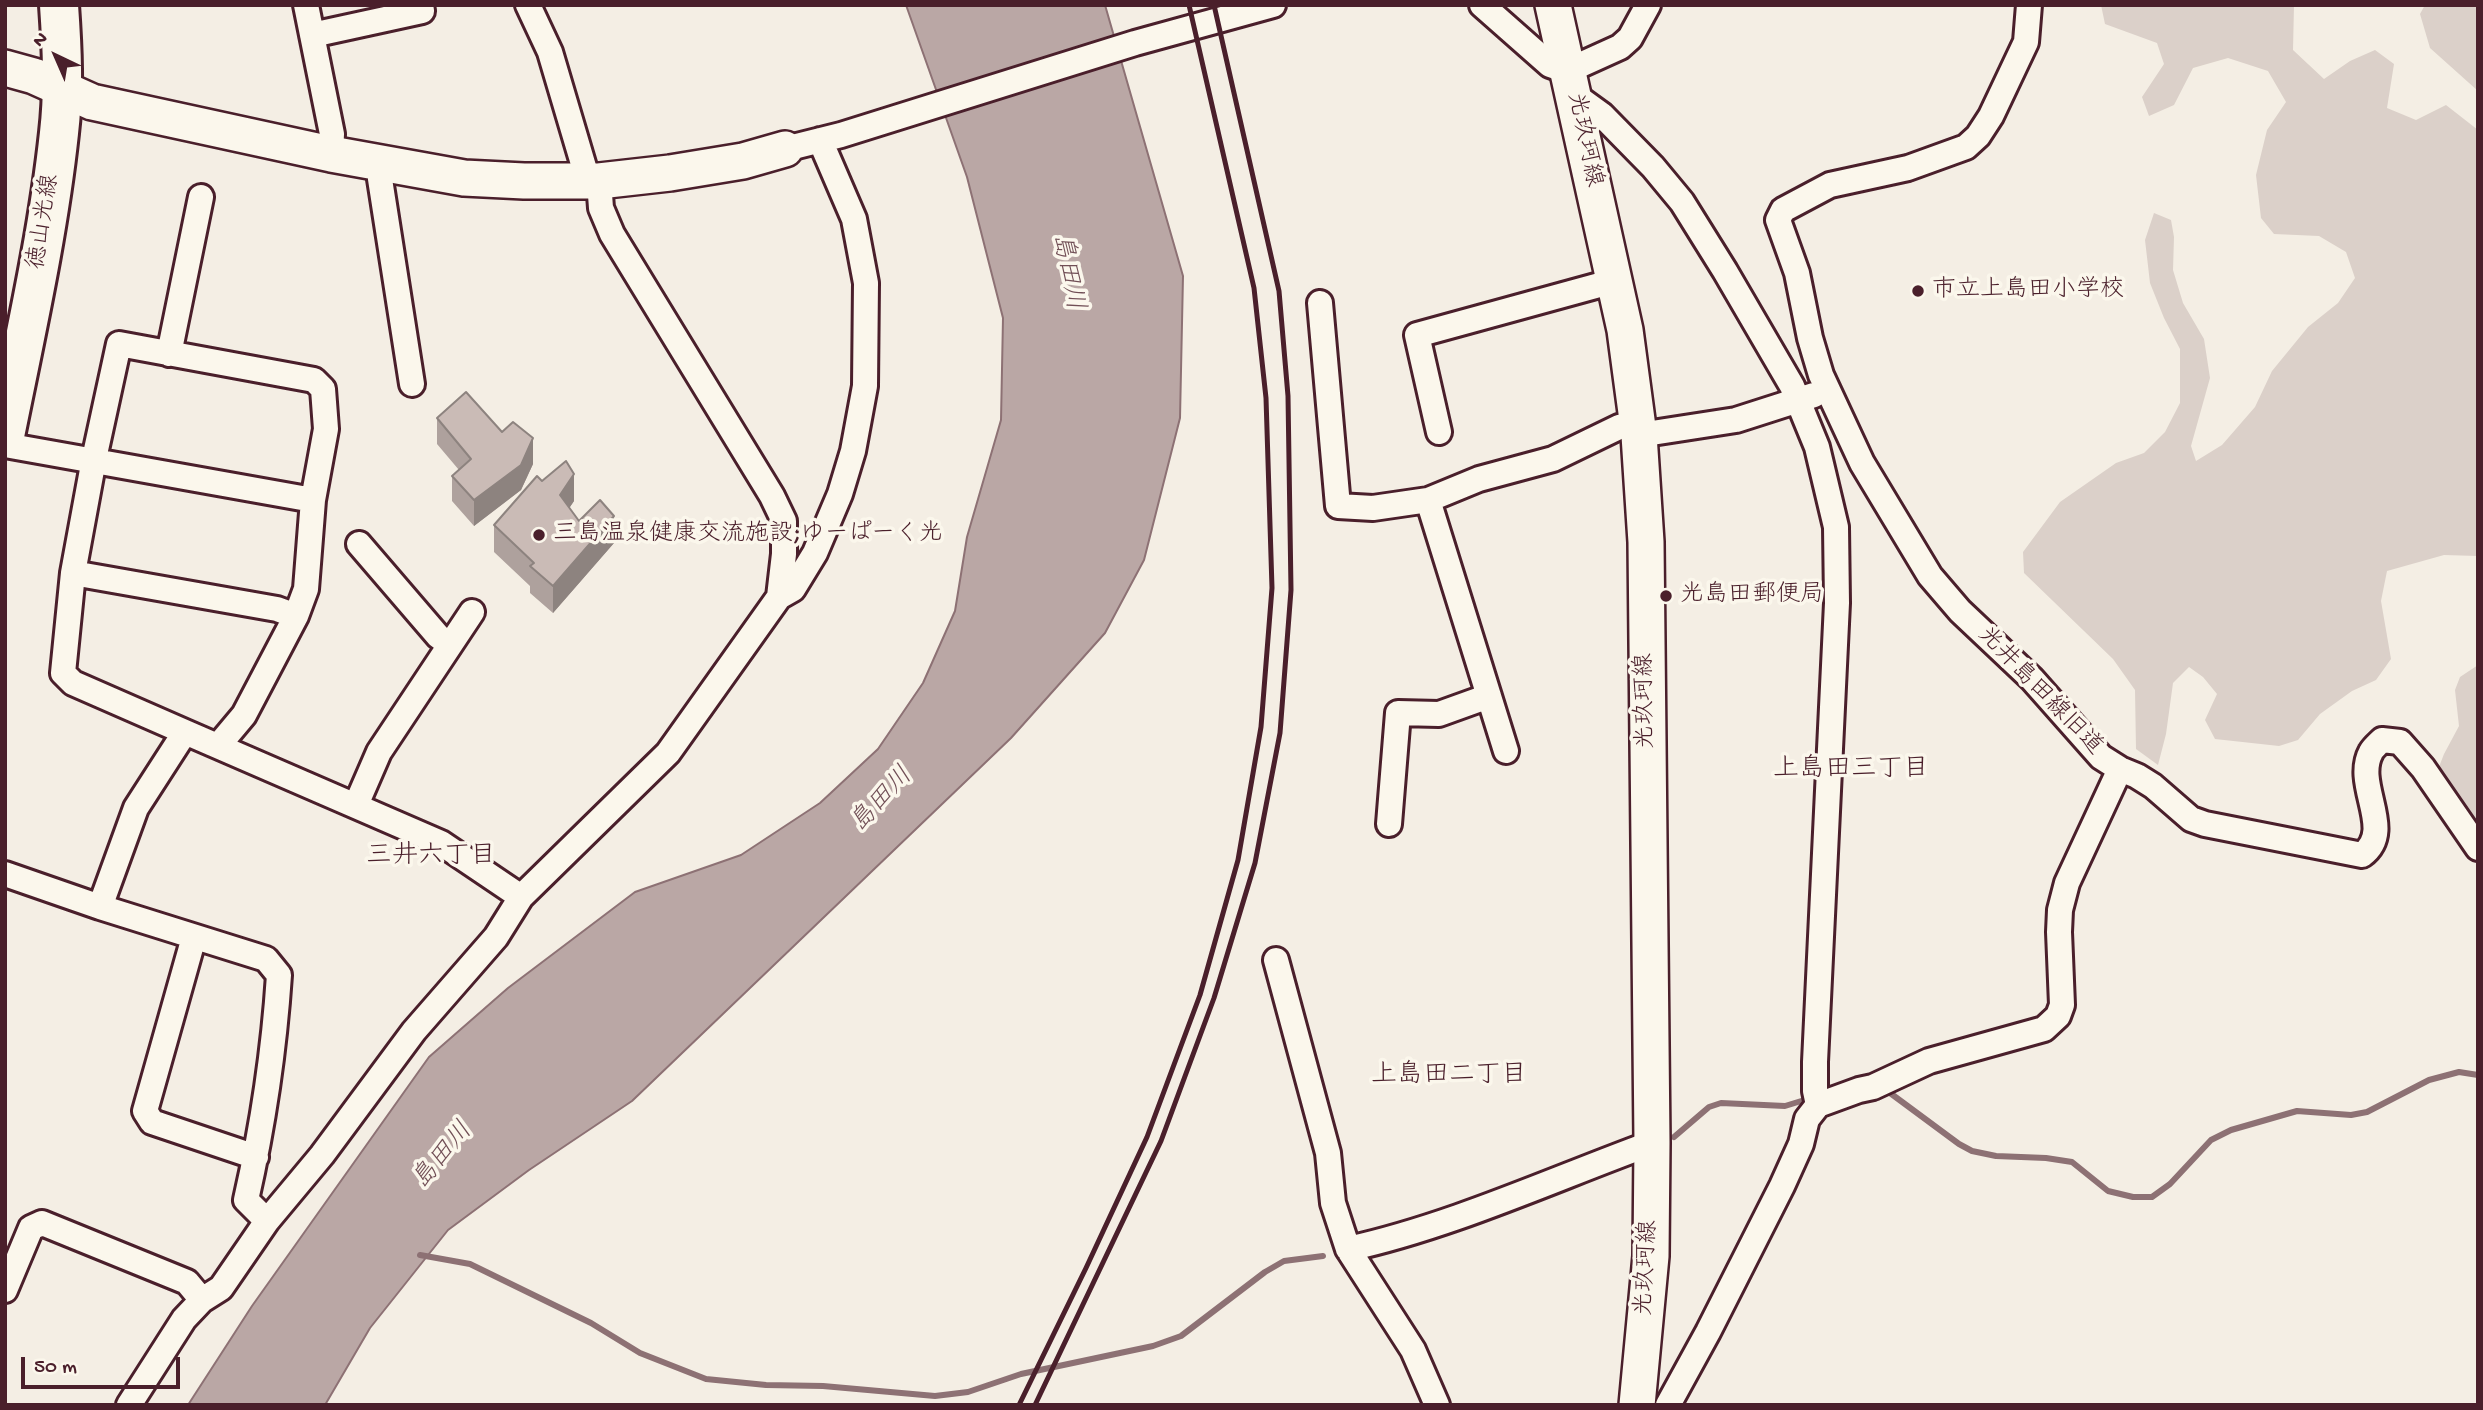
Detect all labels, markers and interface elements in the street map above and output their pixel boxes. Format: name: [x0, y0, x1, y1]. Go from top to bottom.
north arrow: [21, 21, 91, 91]
text: N: [29, 28, 54, 53]
street label: 光玖珂線: [1559, 90, 1607, 190]
street label: 徳山光線: [23, 172, 67, 272]
water label: 島田川: [1043, 231, 1089, 313]
place label: 市立上島田小学校: [1932, 277, 2124, 305]
marker: 市立上島田小学校: [1910, 283, 1926, 299]
place label: 三島温泉健康交流施設;ゆーぱーく光: [553, 521, 943, 549]
marker: 三島温泉健康交流施設;ゆーぱーく光: [531, 527, 547, 543]
place label: 光島田郵便局: [1680, 582, 1824, 610]
marker: 光島田郵便局: [1658, 588, 1674, 604]
street label: 光井島田線旧道: [1970, 622, 2108, 762]
street label: 光玖珂線: [1632, 653, 1662, 749]
district label: 上島田三丁目: [1773, 755, 1929, 787]
water label: 島田川: [845, 762, 921, 840]
district label: 三井六丁目: [366, 842, 496, 874]
district label: 上島田二丁目: [1371, 1061, 1527, 1093]
water label: 島田川: [407, 1117, 481, 1197]
street label: 光玖珂線: [1631, 1219, 1665, 1317]
scale bar: [24, 1344, 184, 1388]
text: 50 m: [34, 1356, 77, 1381]

